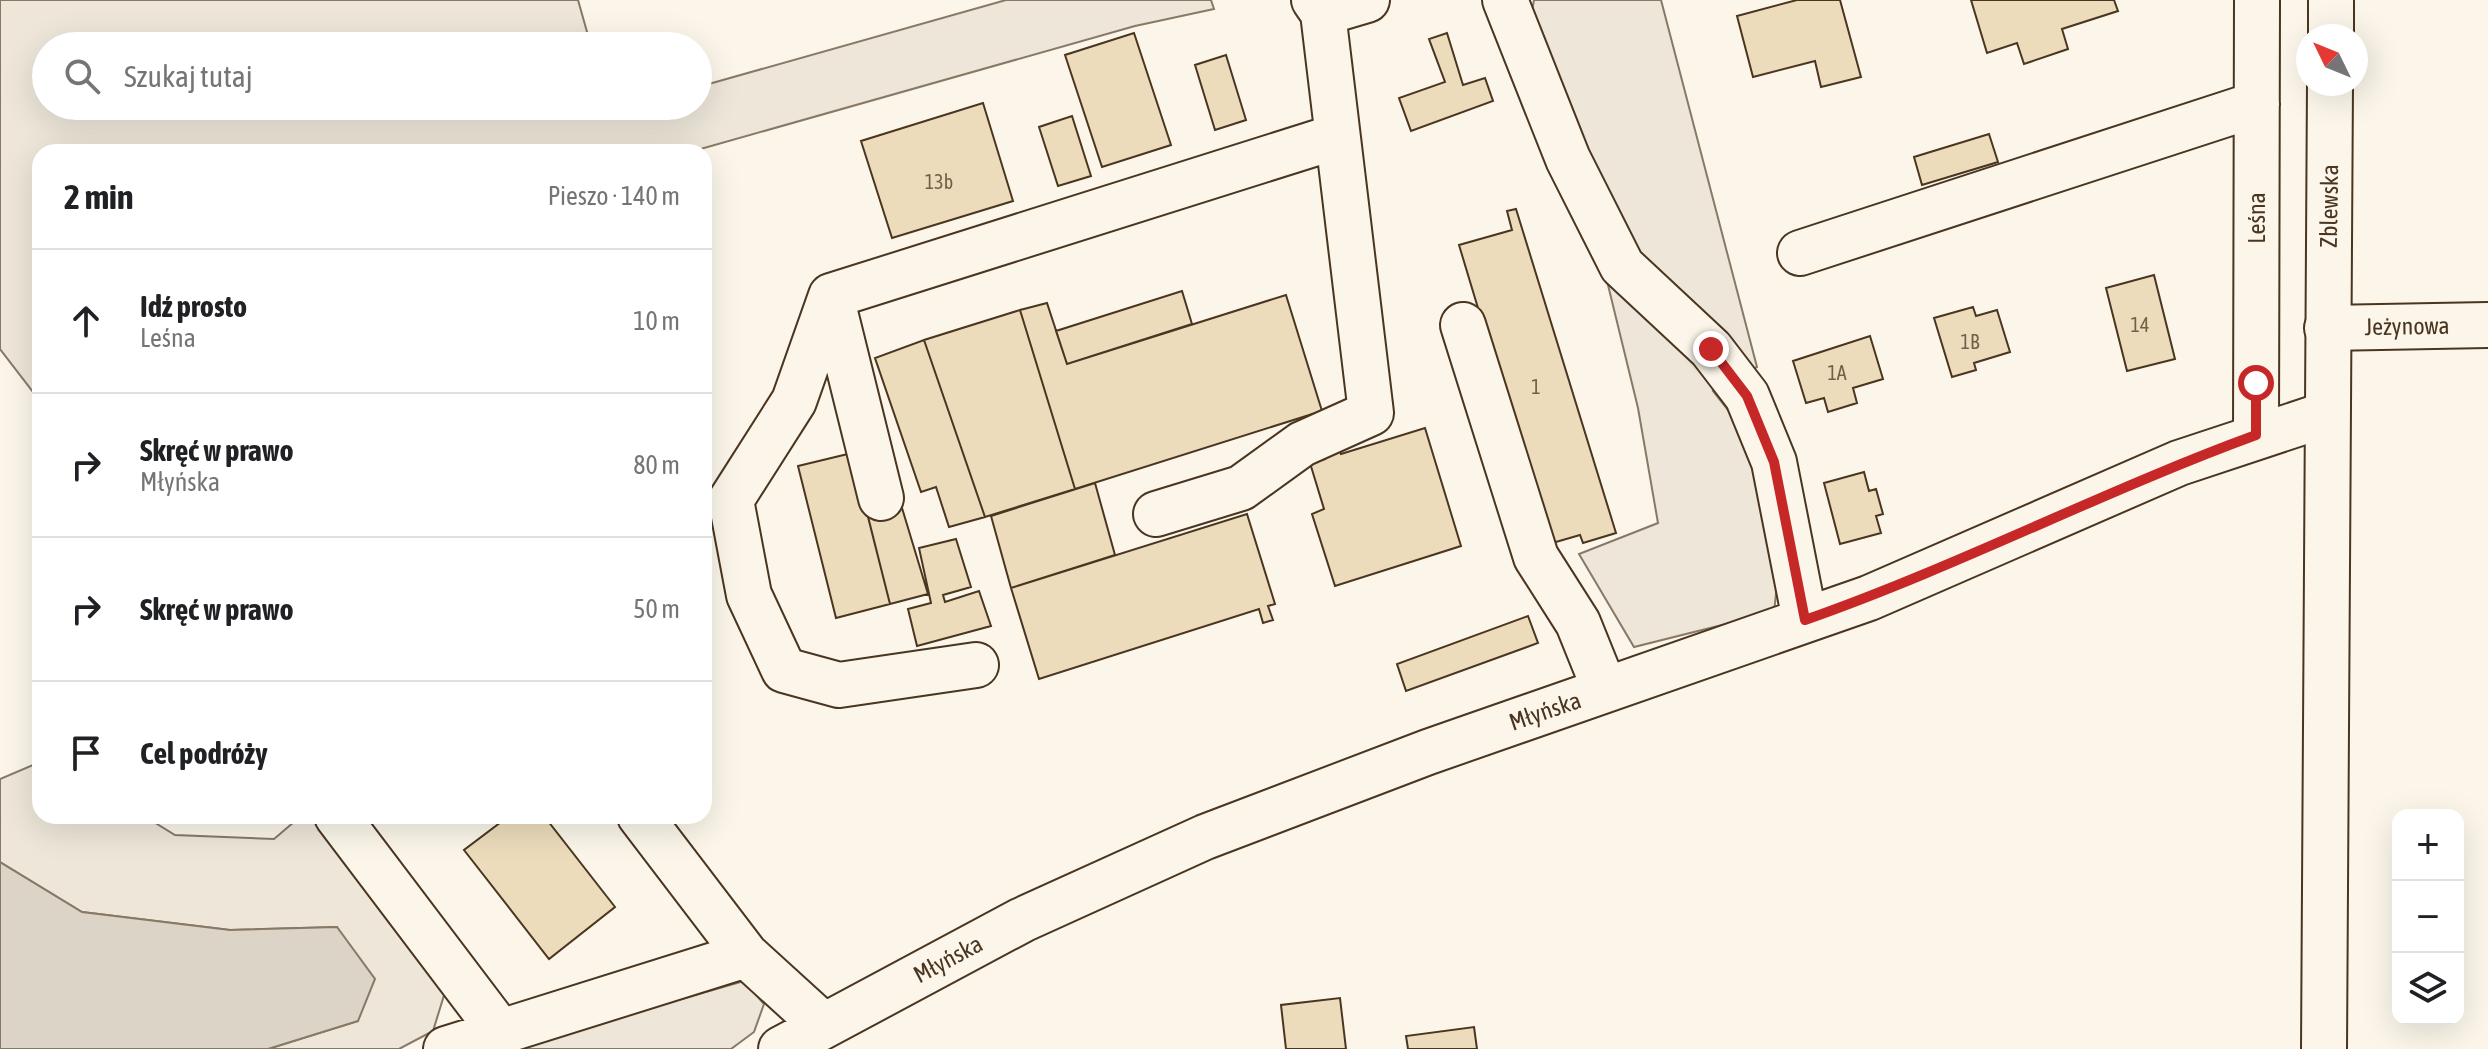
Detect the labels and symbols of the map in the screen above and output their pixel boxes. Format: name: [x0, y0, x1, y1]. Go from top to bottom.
north arrow: [2296, 24, 2368, 96]
street label: Zblewska: [2315, 164, 2343, 248]
house number: 13b: [925, 170, 953, 193]
street label: Leśna: [2243, 192, 2270, 244]
street label: Jeżynowa: [2364, 312, 2450, 340]
house number: 14: [2131, 313, 2149, 336]
house number: 1B: [1961, 330, 1980, 353]
route end: [1693, 331, 1729, 367]
house number: 1A: [1827, 361, 1847, 384]
route start: [2238, 365, 2274, 401]
house number: 1: [1531, 375, 1541, 398]
street label: Młyńska: [1506, 686, 1584, 736]
street label: Młyńska: [909, 930, 987, 988]

